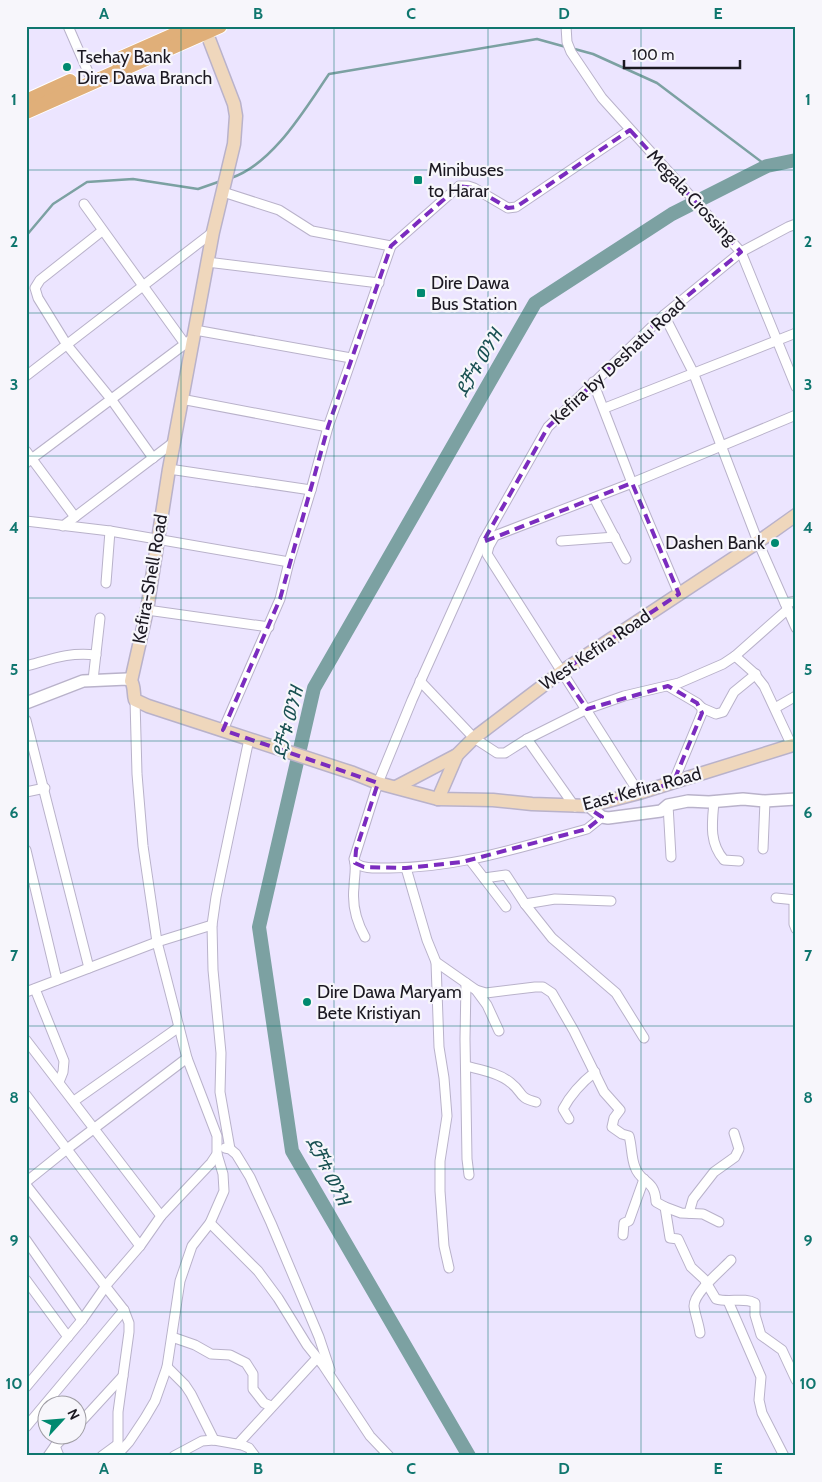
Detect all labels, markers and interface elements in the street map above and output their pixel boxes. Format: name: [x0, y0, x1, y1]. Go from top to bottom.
text: A: [99, 4, 109, 23]
text: B: [253, 4, 263, 23]
text: C: [406, 4, 416, 23]
text: D: [558, 4, 570, 23]
text: E: [713, 4, 723, 23]
scale bar: [624, 38, 741, 70]
place label: Tsehay Bank Dire Dawa Branch: [77, 46, 212, 89]
text: 100 m: [632, 46, 674, 64]
marker: Tsehay Bank Dire Dawa Branch: [61, 61, 73, 73]
text: 1: [11, 90, 17, 109]
text: 1: [805, 90, 811, 109]
street label: Megala Crossing: [642, 145, 742, 250]
place label: Minibuses to Harar: [428, 159, 504, 202]
marker: Minibuses to Harar: [412, 174, 424, 186]
text: 2: [10, 232, 18, 251]
text: 2: [804, 232, 812, 251]
place label: Dire Dawa Bus Station: [431, 272, 517, 315]
marker: Dire Dawa Bus Station: [415, 287, 427, 299]
street label: Kefira by Deshatu Road: [546, 293, 690, 429]
water label: ደቻቱ ወንዝ: [450, 323, 509, 401]
text: 3: [10, 375, 18, 394]
text: 3: [804, 375, 812, 394]
street label: Kefira-Shell Road: [128, 513, 172, 645]
text: 4: [9, 518, 19, 537]
text: 4: [803, 518, 813, 537]
place label: Dashen Bank: [665, 532, 766, 554]
marker: Dashen Bank: [769, 537, 781, 549]
street label: West Kefira Road: [535, 605, 655, 695]
text: 5: [10, 660, 18, 679]
text: 5: [804, 660, 812, 679]
water label: ደቻቱ ወንዝ: [268, 682, 309, 762]
street label: East Kefira Road: [580, 763, 704, 815]
text: 6: [10, 803, 19, 822]
text: 6: [804, 803, 813, 822]
text: 7: [10, 946, 19, 965]
text: 7: [804, 946, 813, 965]
place label: Dire Dawa Maryam Bete Kristiyan: [317, 981, 462, 1024]
marker: Dire Dawa Maryam Bete Kristiyan: [301, 996, 313, 1008]
text: 8: [9, 1088, 19, 1107]
text: 8: [803, 1088, 813, 1107]
water label: ደቻቱ ወንዝ: [301, 1133, 356, 1211]
text: 9: [10, 1231, 19, 1250]
text: 9: [804, 1231, 813, 1250]
text: 10: [5, 1374, 23, 1393]
text: 10: [799, 1374, 817, 1393]
north arrow: [38, 1394, 88, 1444]
text: N: [63, 1406, 84, 1423]
text: A: [99, 1459, 109, 1478]
text: B: [253, 1459, 263, 1478]
text: C: [406, 1459, 416, 1478]
text: D: [558, 1459, 570, 1478]
text: E: [713, 1459, 723, 1478]

